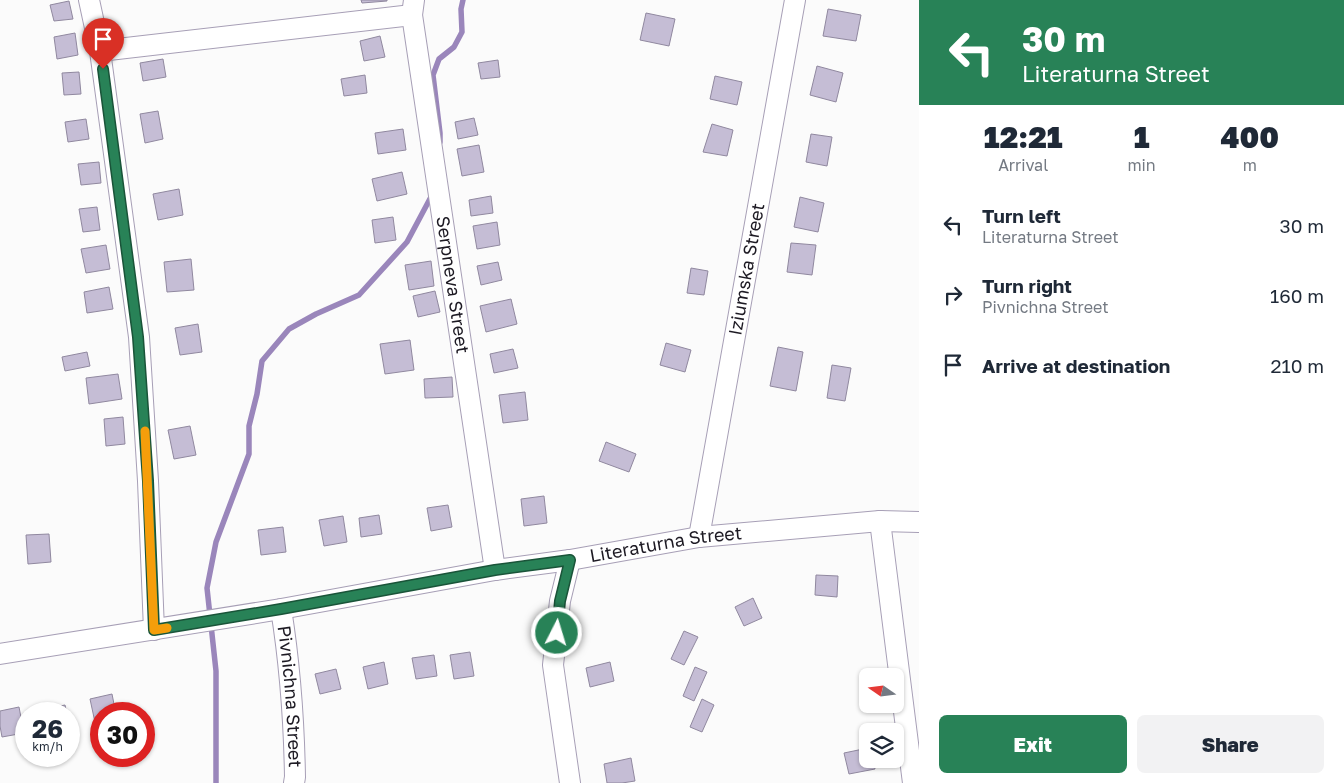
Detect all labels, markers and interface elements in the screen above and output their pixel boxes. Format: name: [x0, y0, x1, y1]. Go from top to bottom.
pin: [82, 18, 124, 69]
text: 30 m: [1022, 18, 1105, 60]
icon: left: [939, 20, 1004, 85]
icon: arrive: [89, 25, 117, 53]
text: Literaturna Street: [1022, 60, 1210, 87]
text: 12:21: [984, 119, 1063, 155]
text: 1: [1134, 119, 1149, 155]
text: 400: [1221, 119, 1279, 155]
text: Arrival: [998, 155, 1048, 175]
text: min: [1127, 155, 1156, 175]
text: m: [1243, 155, 1257, 175]
street label: Iziumska Street: [723, 201, 769, 337]
text: Turn left: [982, 204, 1061, 227]
icon: left: [939, 211, 967, 239]
street label: Serpneva Street: [432, 214, 474, 355]
text: 30 m: [1280, 214, 1324, 237]
text: Literaturna Street: [982, 227, 1119, 247]
text: Turn right: [982, 274, 1072, 297]
icon: right: [939, 281, 967, 309]
text: 160 m: [1270, 284, 1324, 307]
text: Pivnichna Street: [982, 297, 1109, 317]
icon: arrive: [939, 351, 967, 379]
text: Arrive at destination: [982, 354, 1170, 377]
text: 210 m: [1270, 354, 1324, 377]
street label: Literaturna Street: [588, 521, 743, 566]
position arrow: [530, 606, 582, 658]
street label: Pivnichna Street: [274, 624, 307, 768]
north arrow: [859, 668, 904, 712]
map controls: [859, 668, 904, 768]
speed limit sign: 30: [90, 702, 155, 767]
text: 26: [32, 713, 63, 744]
button: Exit: [939, 715, 1127, 773]
button: Share: [1137, 715, 1324, 773]
button: layers: [859, 723, 904, 768]
text: km/h: [32, 739, 63, 754]

